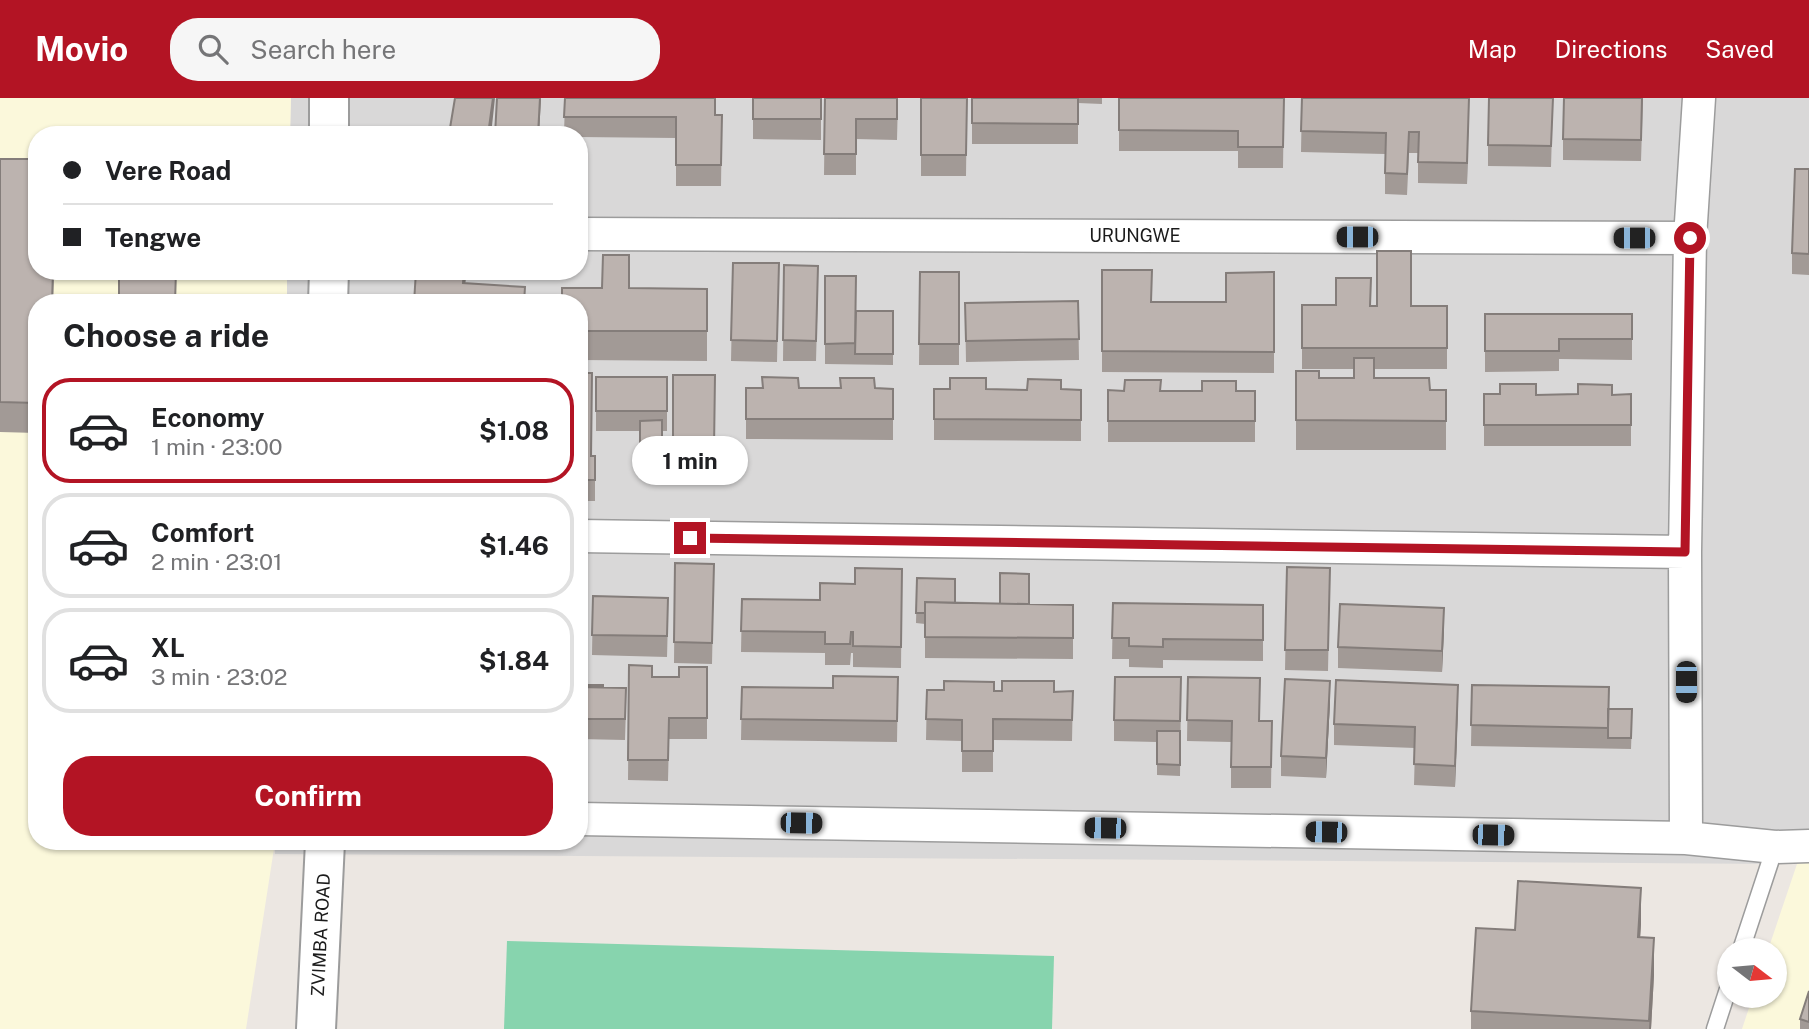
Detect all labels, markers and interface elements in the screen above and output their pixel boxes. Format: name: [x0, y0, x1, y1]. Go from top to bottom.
search box: [170, 18, 660, 81]
text: Movio: [35, 30, 128, 68]
icon: search: [194, 30, 232, 68]
text: Search here: [250, 34, 396, 65]
text: Map: [1468, 35, 1517, 63]
text: Directions: [1555, 35, 1667, 63]
text: Saved: [1705, 35, 1774, 63]
text: Vere Road: [105, 155, 231, 186]
text: Tengwe: [105, 222, 201, 253]
route start: [1674, 222, 1706, 254]
street label: URUNGWE: [1089, 225, 1181, 246]
car: [1337, 227, 1379, 248]
car: [1614, 228, 1656, 249]
text: Choose a ride: [63, 317, 269, 354]
icon: car: [67, 399, 130, 462]
text: Economy: [151, 402, 264, 433]
text: $1.08: [479, 415, 549, 446]
text: 1 min · 23:00: [151, 433, 283, 460]
callout: 1 min: [632, 436, 748, 486]
text: 1 min: [662, 447, 718, 474]
icon: car: [67, 514, 130, 577]
text: Comfort: [151, 517, 254, 548]
route end: [674, 522, 706, 554]
text: $1.46: [479, 530, 549, 561]
text: 2 min · 23:01: [151, 548, 282, 575]
icon: car: [67, 629, 130, 692]
text: XL: [151, 632, 185, 663]
text: $1.84: [479, 645, 549, 676]
car: [1676, 661, 1697, 703]
text: 3 min · 23:02: [151, 663, 288, 690]
button: Confirm: [63, 756, 553, 836]
car: [780, 812, 823, 834]
car: [1084, 817, 1127, 839]
car: [1305, 821, 1348, 843]
car: [1472, 824, 1515, 846]
street label: ZVIMBA ROAD: [307, 873, 334, 997]
north arrow: [1717, 938, 1787, 1008]
map controls: [1717, 938, 1787, 1008]

